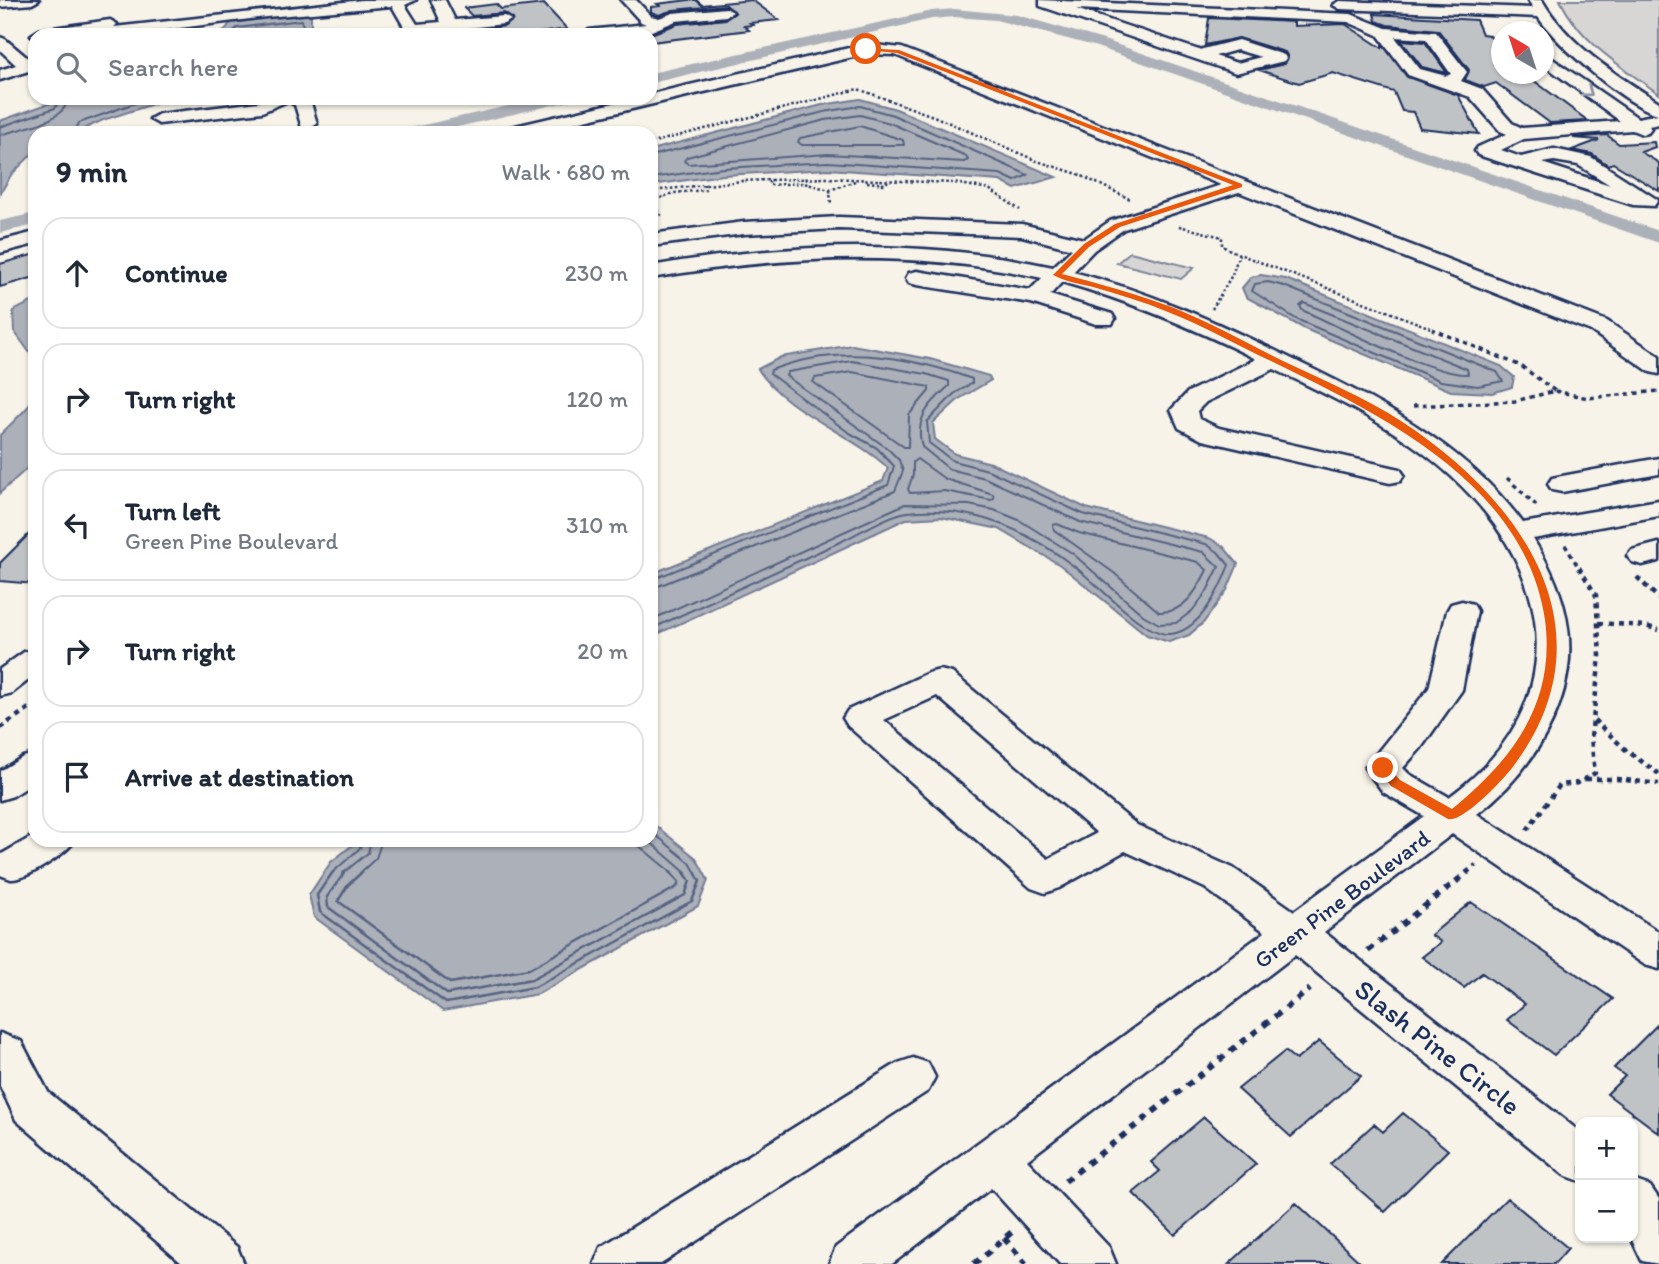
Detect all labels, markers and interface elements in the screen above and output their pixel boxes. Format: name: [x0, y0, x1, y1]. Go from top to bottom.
north arrow: [1491, 21, 1554, 84]
search box: [28, 28, 658, 105]
route start: [850, 33, 881, 64]
icon: search: [52, 48, 90, 86]
text: Search here: [108, 51, 238, 83]
one-way arrow: [1580, 84, 1593, 96]
text: 9 min: [56, 153, 127, 190]
text: Walk · 680 m: [502, 158, 630, 186]
icon: ahead: [58, 254, 96, 292]
text: Continue: [125, 257, 228, 289]
text: 230 m: [565, 259, 628, 287]
icon: right: [58, 380, 96, 418]
text: Turn right: [125, 383, 236, 415]
text: 120 m: [567, 385, 628, 413]
text: Turn left: [125, 495, 221, 527]
icon: left: [58, 506, 96, 544]
text: 310 m: [566, 511, 628, 539]
text: Green Pine Boulevard: [125, 527, 338, 555]
icon: right: [58, 632, 96, 670]
text: Turn right: [125, 635, 236, 667]
text: 20 m: [577, 637, 628, 665]
route end: [1367, 752, 1398, 783]
icon: arrive: [58, 758, 96, 796]
text: Arrive at destination: [125, 761, 354, 793]
street label: Green Pine Boulevard: [1248, 823, 1436, 974]
street label: Slash Pine Circle: [1348, 972, 1528, 1122]
map controls: [1575, 1117, 1638, 1243]
button: +: [1575, 1117, 1638, 1180]
button: −: [1575, 1180, 1638, 1243]

